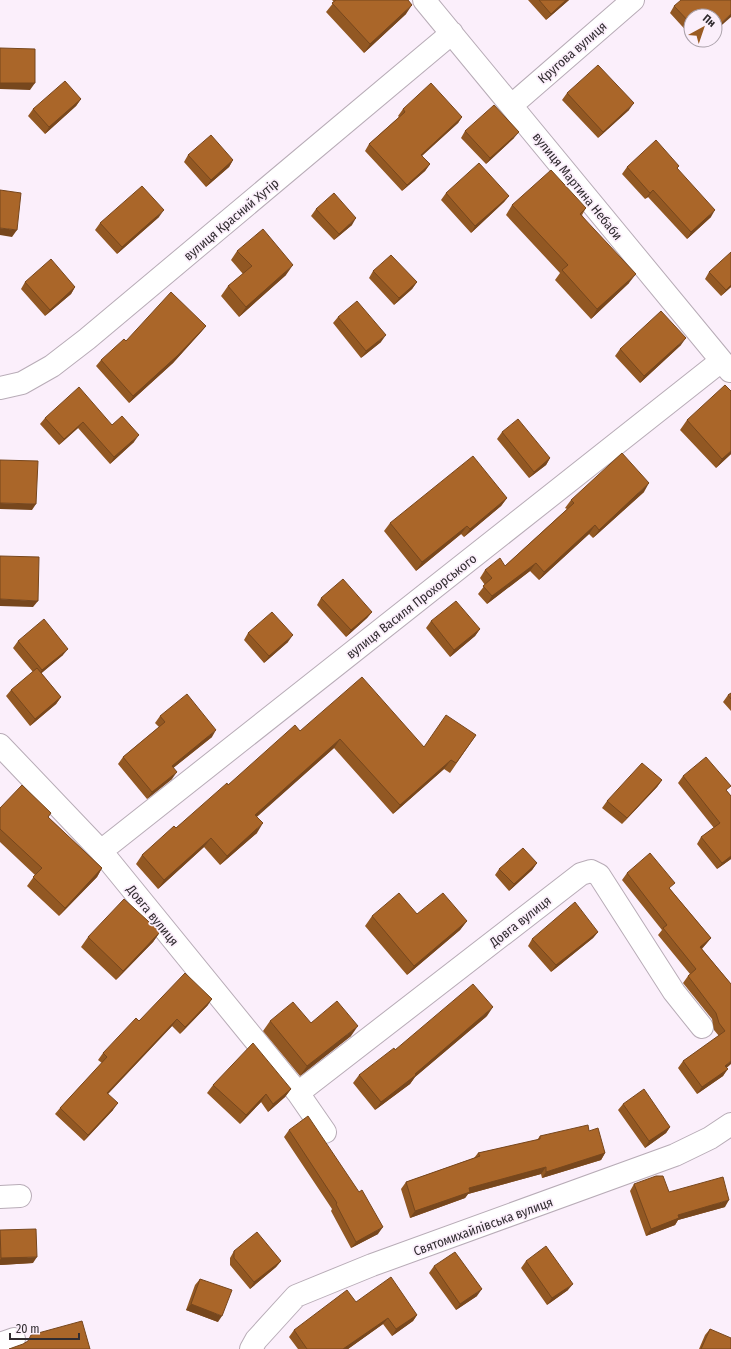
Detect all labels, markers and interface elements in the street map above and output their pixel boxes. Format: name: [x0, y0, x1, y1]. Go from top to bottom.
north arrow: [683, 8, 723, 48]
text: Пн: [700, 12, 718, 30]
street label: Кругова вулиця: [535, 19, 610, 86]
street label: вулиця Мартина Небаби: [530, 130, 626, 243]
street label: вулиця Красний Хутір: [181, 175, 282, 263]
street label: вулиця Василя Прохорського: [343, 551, 479, 662]
street label: Довга вулиця: [123, 881, 182, 949]
street label: Довга вулиця: [486, 893, 554, 951]
street label: Святомихайлівська вулиця: [411, 1194, 555, 1259]
scale bar: [10, 1315, 79, 1341]
text: 20 m: [16, 1322, 40, 1336]

